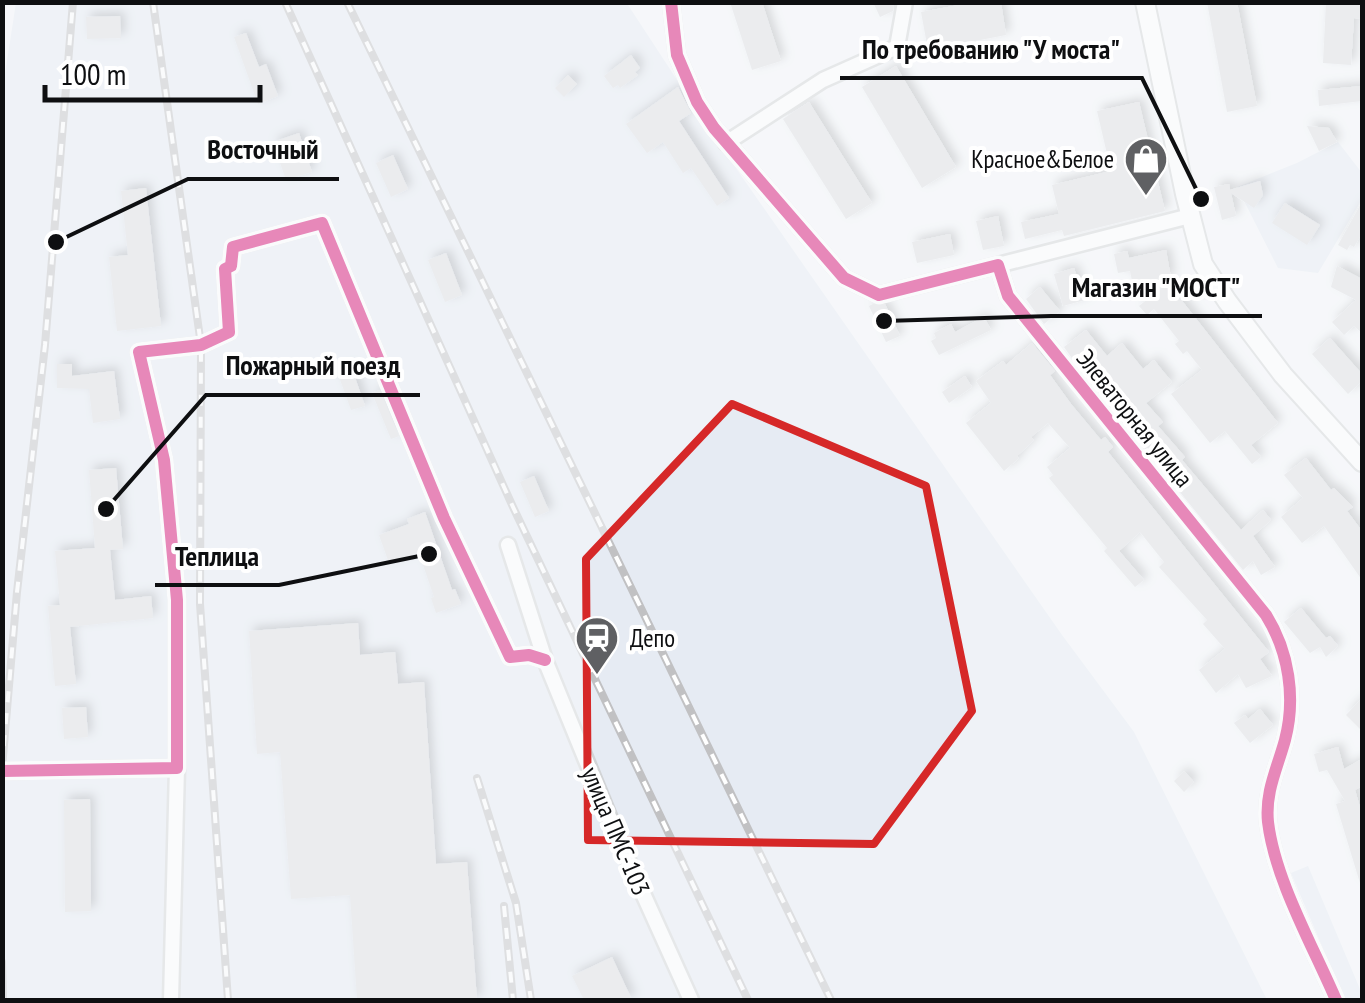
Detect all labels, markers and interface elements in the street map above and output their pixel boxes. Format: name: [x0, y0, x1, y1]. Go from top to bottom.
callout: По требованию "У моста": [840, 20, 1142, 78]
text: По требованию "У моста": [862, 30, 1120, 67]
scale bar: [45, 40, 260, 102]
text: 100 m: [60, 54, 126, 93]
callout: Восточный: [188, 121, 339, 179]
text: Восточный: [207, 130, 319, 167]
shop icon: Красное&Белое: [1123, 136, 1169, 197]
place label: Красное&Белое: [971, 143, 1114, 175]
callout: Магазин "МОСТ": [1051, 258, 1262, 316]
text: Магазин "МОСТ": [1072, 268, 1240, 305]
callout: Пожарный поезд: [206, 337, 420, 395]
street label: Элеваторная улица: [1070, 343, 1200, 493]
text: Пожарный поезд: [226, 346, 401, 383]
callout: Теплица: [155, 527, 279, 585]
text: Теплица: [175, 537, 259, 574]
station icon: Депо: [574, 615, 620, 676]
place label: Депо: [630, 622, 675, 654]
street label: улица ПМС-103: [575, 762, 657, 900]

